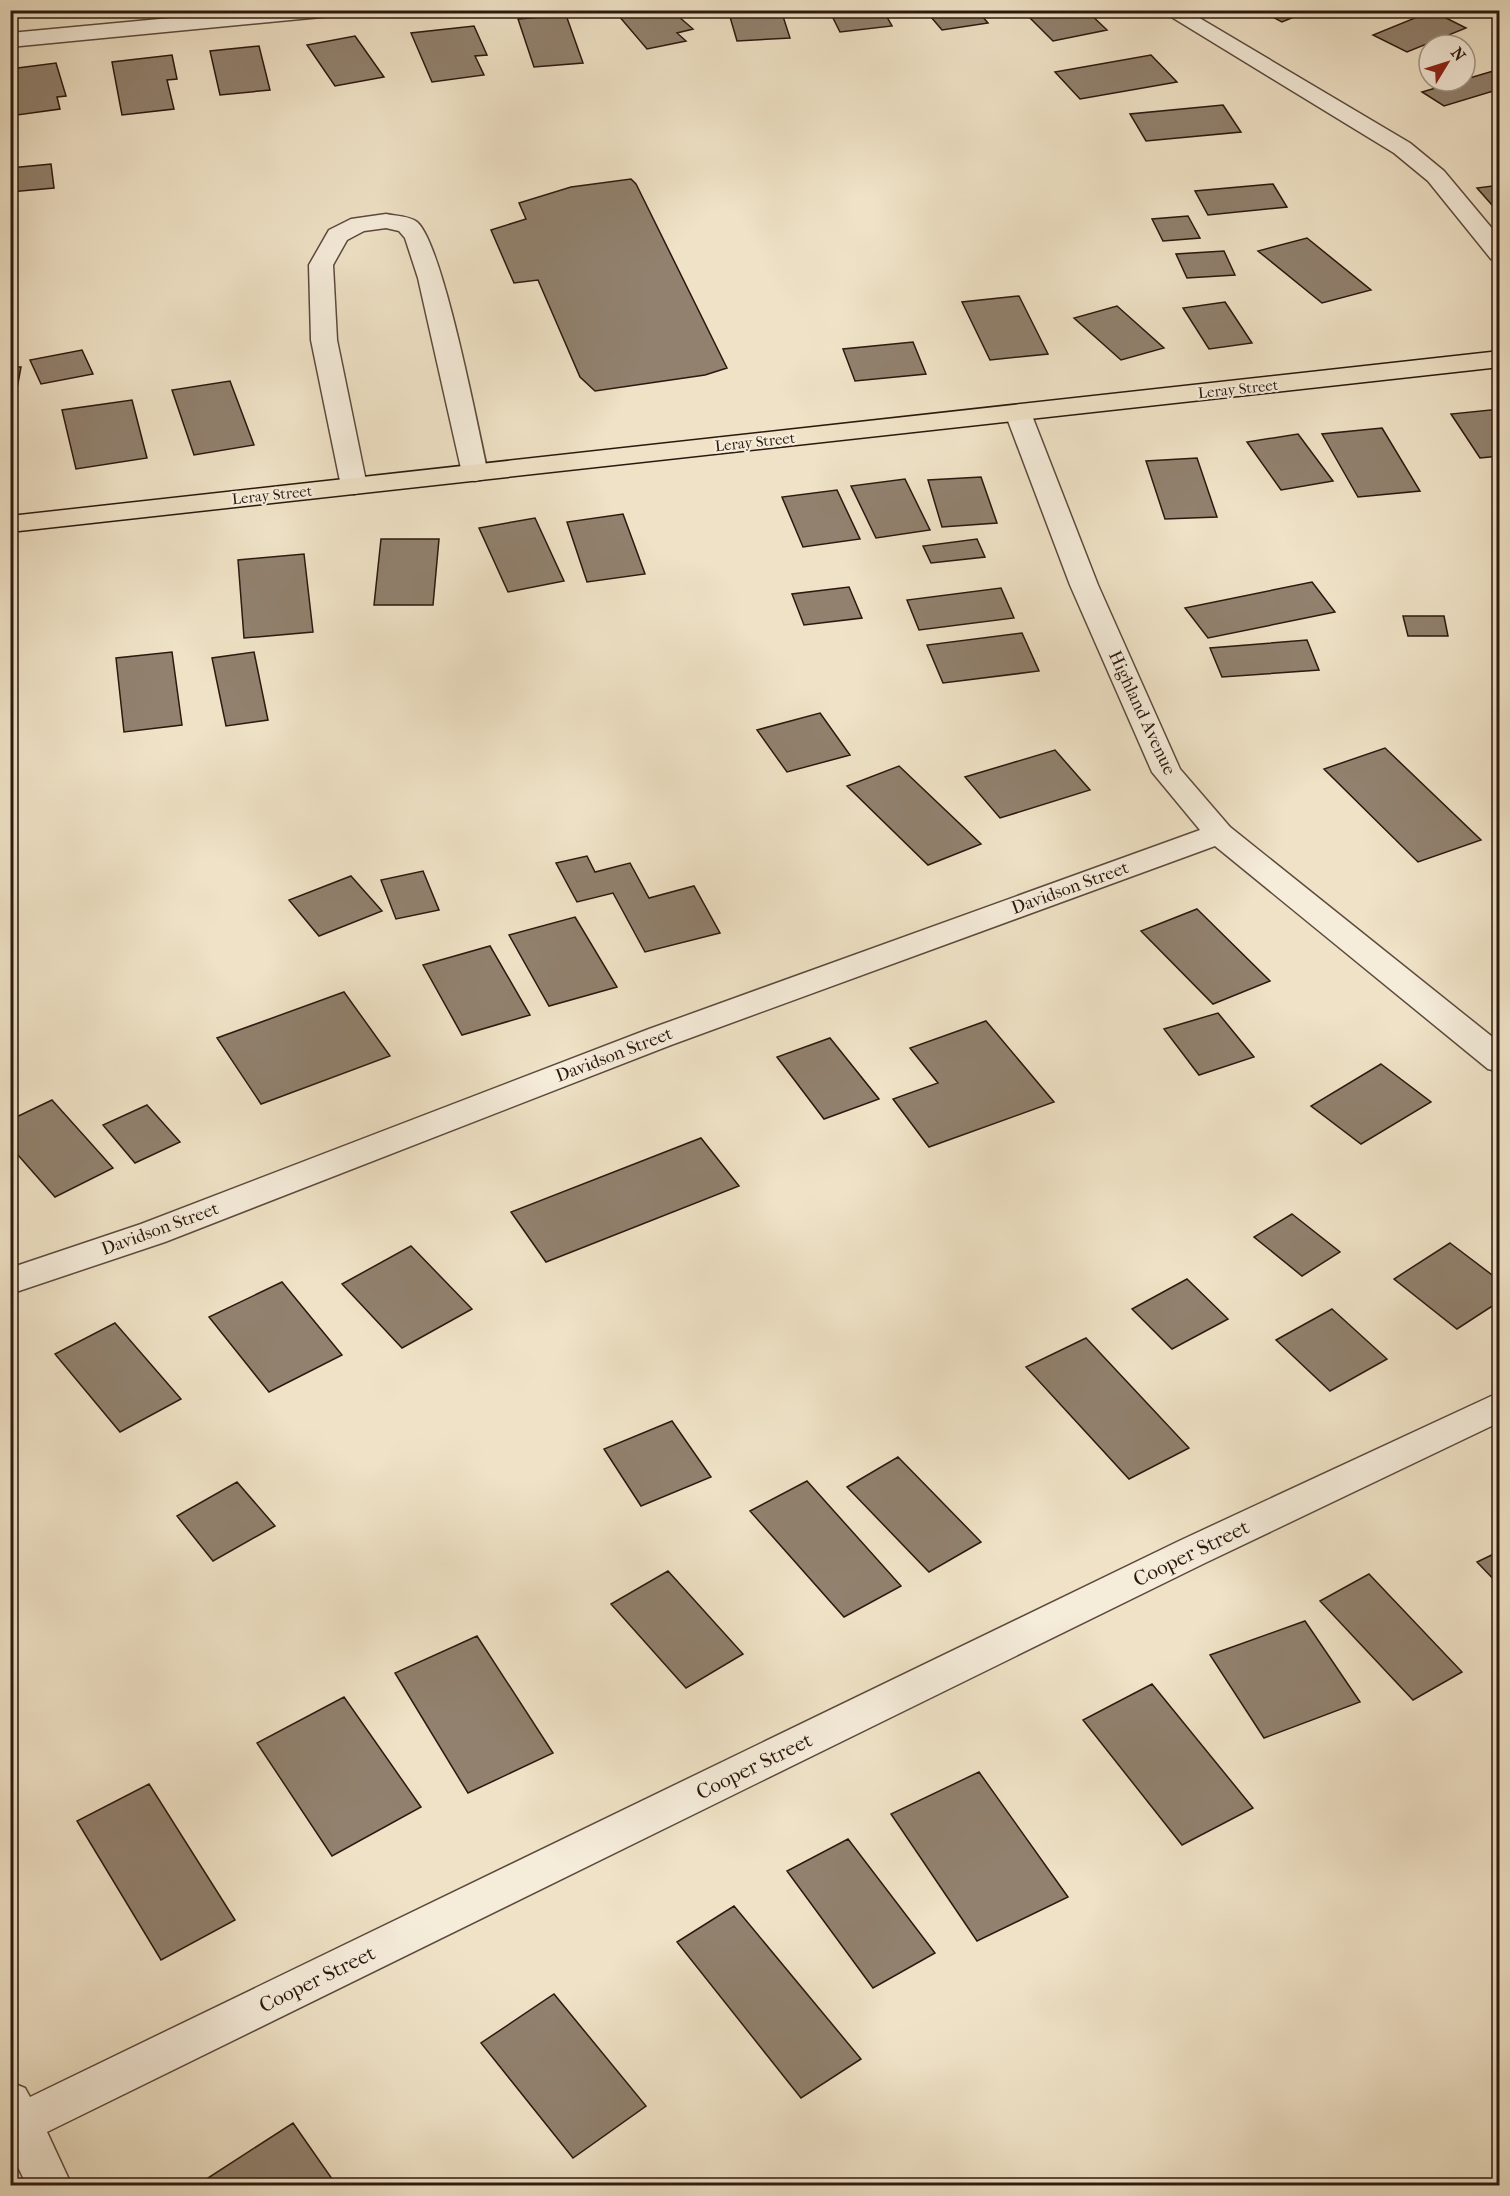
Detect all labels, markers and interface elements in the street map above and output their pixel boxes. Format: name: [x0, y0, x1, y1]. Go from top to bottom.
north arrow: [1417, 33, 1477, 93]
text: N: [1447, 43, 1470, 65]
street label: Leray Street: [1197, 376, 1280, 402]
street label: Leray Street: [714, 429, 797, 455]
street label: Leray Street: [231, 482, 314, 508]
street label: Highland Avenue: [1104, 648, 1180, 779]
street label: Davidson Street: [1009, 857, 1132, 919]
street label: Davidson Street: [553, 1023, 676, 1087]
street label: Davidson Street: [99, 1198, 222, 1260]
street label: Cooper Street: [1129, 1514, 1253, 1591]
street label: Cooper Street: [692, 1727, 816, 1804]
street label: Cooper Street: [255, 1940, 379, 2017]

